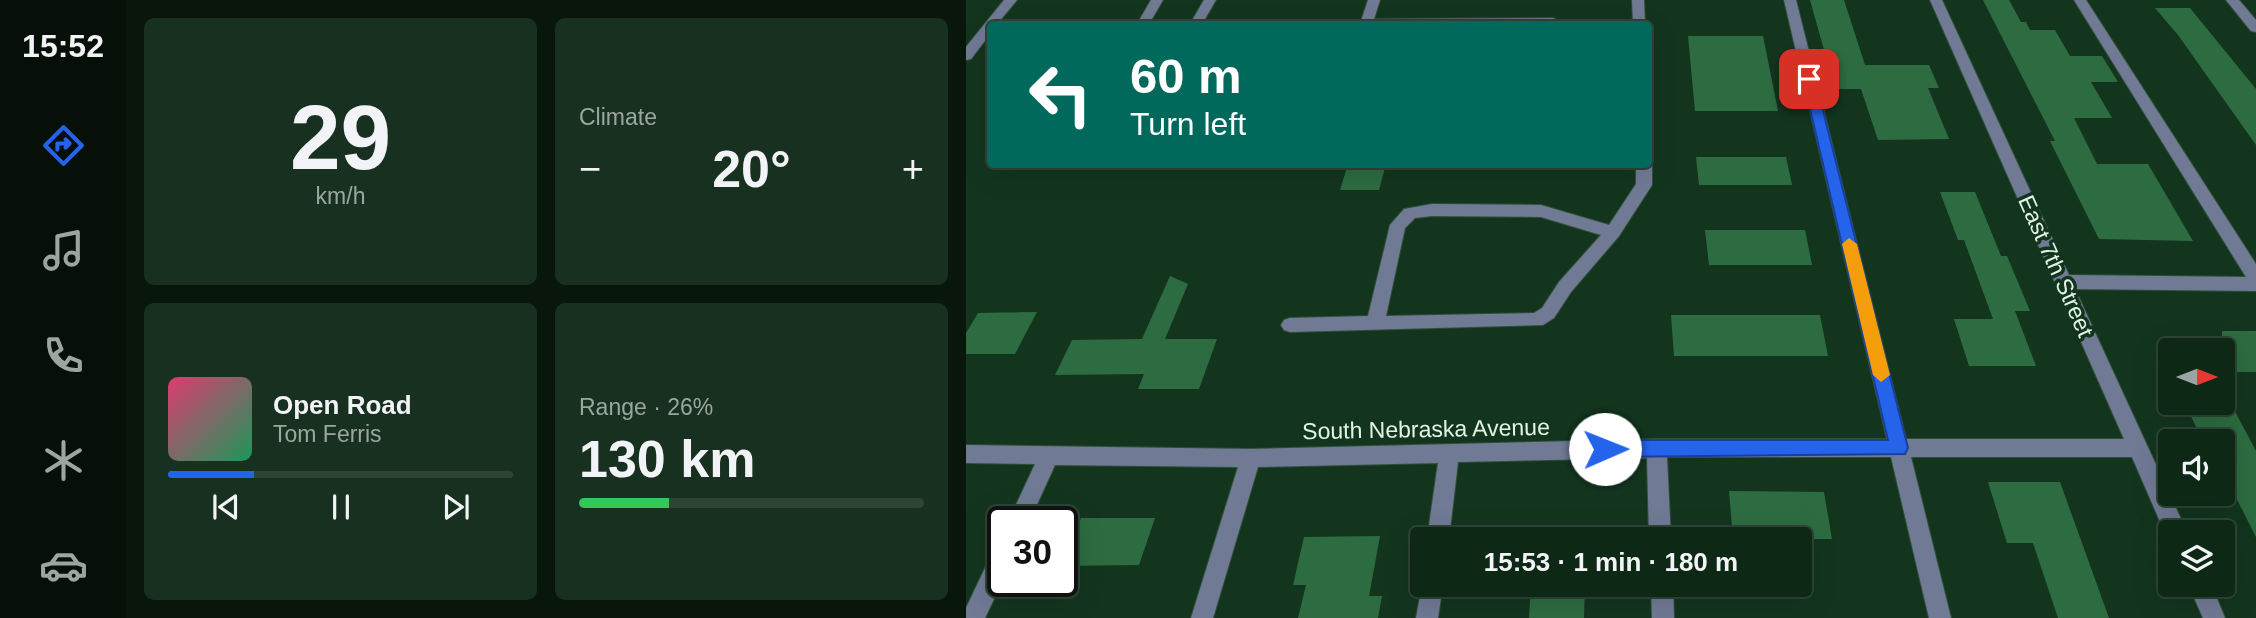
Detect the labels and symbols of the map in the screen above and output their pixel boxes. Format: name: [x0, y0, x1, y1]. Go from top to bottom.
pin: [1779, 49, 1839, 109]
street label: East 7th Street: [2013, 191, 2099, 341]
north arrow: [2158, 338, 2235, 415]
position arrow: [1568, 412, 1642, 486]
street label: South Nebraska Avenue: [1302, 414, 1550, 444]
speed limit sign: 30: [987, 506, 1078, 597]

